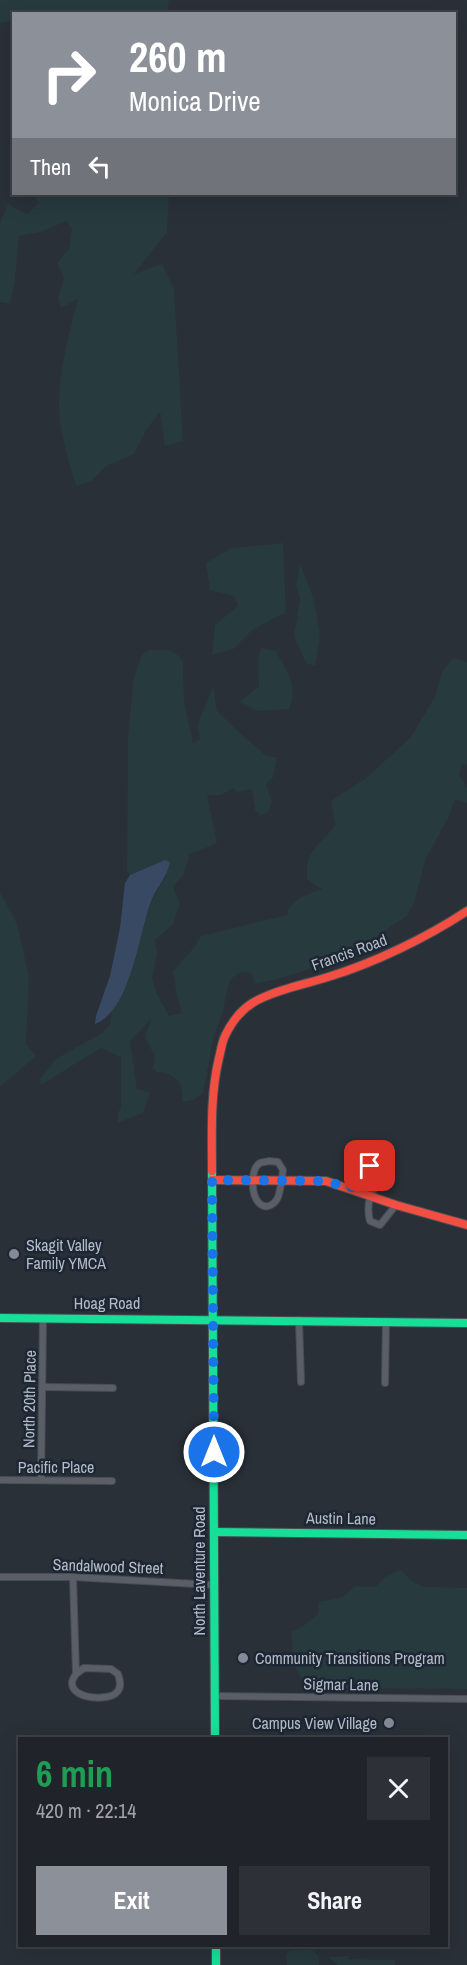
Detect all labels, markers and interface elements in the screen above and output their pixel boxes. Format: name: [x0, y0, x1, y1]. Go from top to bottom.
text: 260 m: [129, 29, 227, 85]
icon: right: [30, 36, 108, 114]
text: Monica Drive: [129, 83, 261, 119]
icon: left: [83, 150, 116, 183]
text: Then: [30, 152, 71, 182]
street label: Francis Road: [308, 928, 390, 976]
pin: [344, 1140, 395, 1191]
icon: arrive: [353, 1149, 386, 1182]
place label: Skagit Valley Family YMCA: [26, 1234, 106, 1274]
marker: Skagit Valley Family YMCA: [7, 1247, 21, 1261]
street label: Hoag Road: [74, 1292, 140, 1314]
street label: North 20th Place: [17, 1350, 41, 1448]
position arrow: [182, 1420, 246, 1484]
street label: Pacific Place: [18, 1456, 94, 1478]
street label: North Laventure Road: [188, 1506, 210, 1636]
street label: Austin Lane: [305, 1506, 376, 1530]
street label: Sandalwood Street: [52, 1553, 164, 1579]
place label: Community Transitions Program: [255, 1647, 445, 1669]
marker: Community Transitions Program: [236, 1651, 250, 1665]
street label: Sigmar Lane: [303, 1672, 379, 1696]
place label: Campus View Village: [252, 1712, 377, 1734]
marker: Campus View Village: [382, 1716, 396, 1730]
text: 6 min: [36, 1750, 113, 1798]
button: close: [367, 1757, 430, 1820]
text: 420 m · 22:14: [36, 1797, 136, 1824]
button: Exit: [36, 1866, 227, 1935]
button: Share: [239, 1866, 430, 1935]

